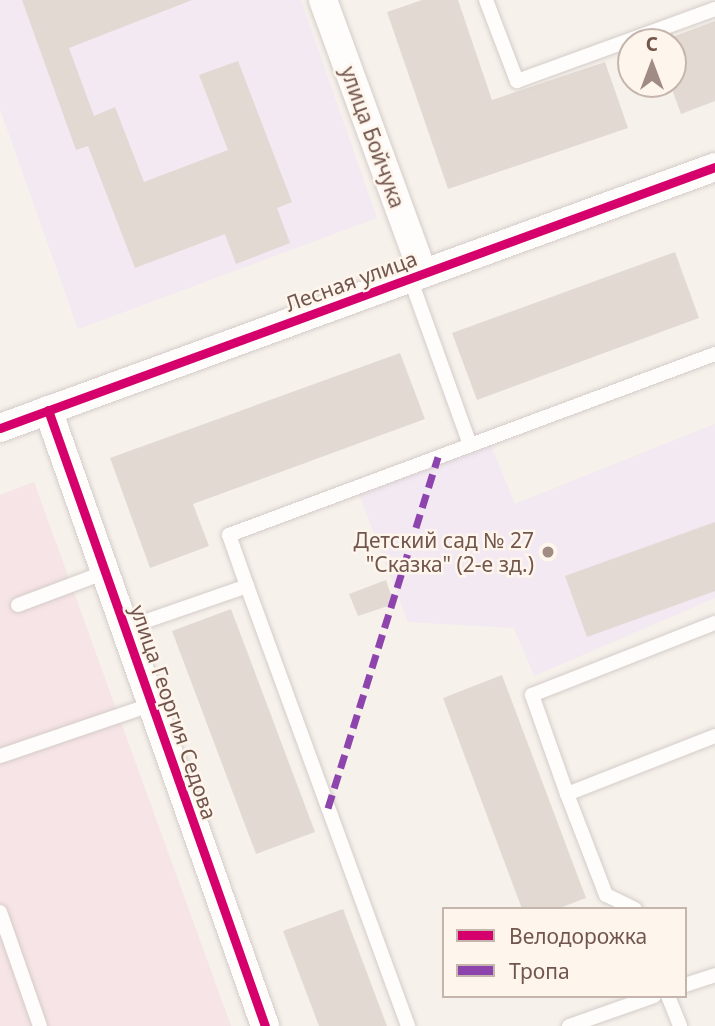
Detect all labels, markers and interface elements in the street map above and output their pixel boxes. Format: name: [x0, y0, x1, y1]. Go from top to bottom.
north arrow: [617, 28, 687, 98]
text: С: [646, 31, 658, 57]
street label: улица Бойчука: [336, 63, 410, 211]
street label: Лесная улица: [282, 246, 420, 316]
place label: Детский сад № 27 "Сказка" (2-е зд.): [354, 527, 534, 577]
marker: Детский сад № 27 "Сказка" (2-е зд.): [540, 544, 556, 560]
street label: улица Георгия Седова: [125, 602, 223, 822]
legend: [442, 907, 687, 998]
text: Велодорожка: [509, 922, 647, 950]
text: Тропа: [509, 957, 570, 985]

